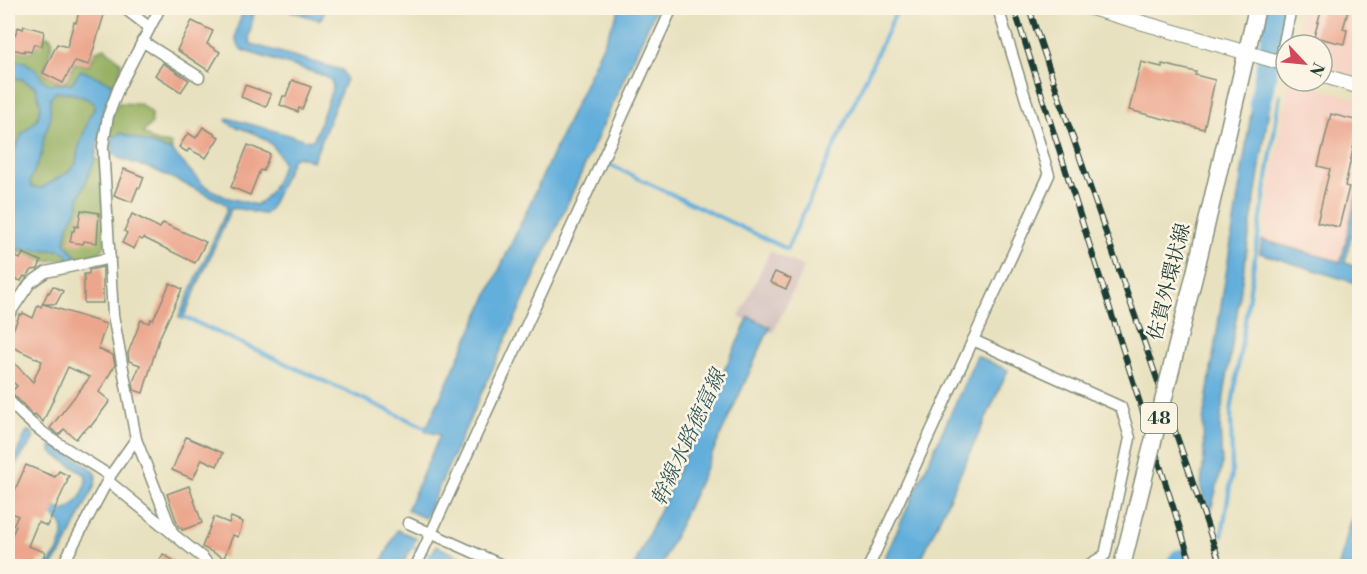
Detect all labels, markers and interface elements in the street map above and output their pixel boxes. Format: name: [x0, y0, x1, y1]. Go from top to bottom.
north arrow: [1274, 33, 1334, 93]
text: N: [1305, 59, 1328, 80]
street label: 佐賀外環状線: [1143, 221, 1197, 343]
water label: 幹線水路徳富線: [646, 363, 733, 510]
road number: 48: [1141, 403, 1177, 433]

